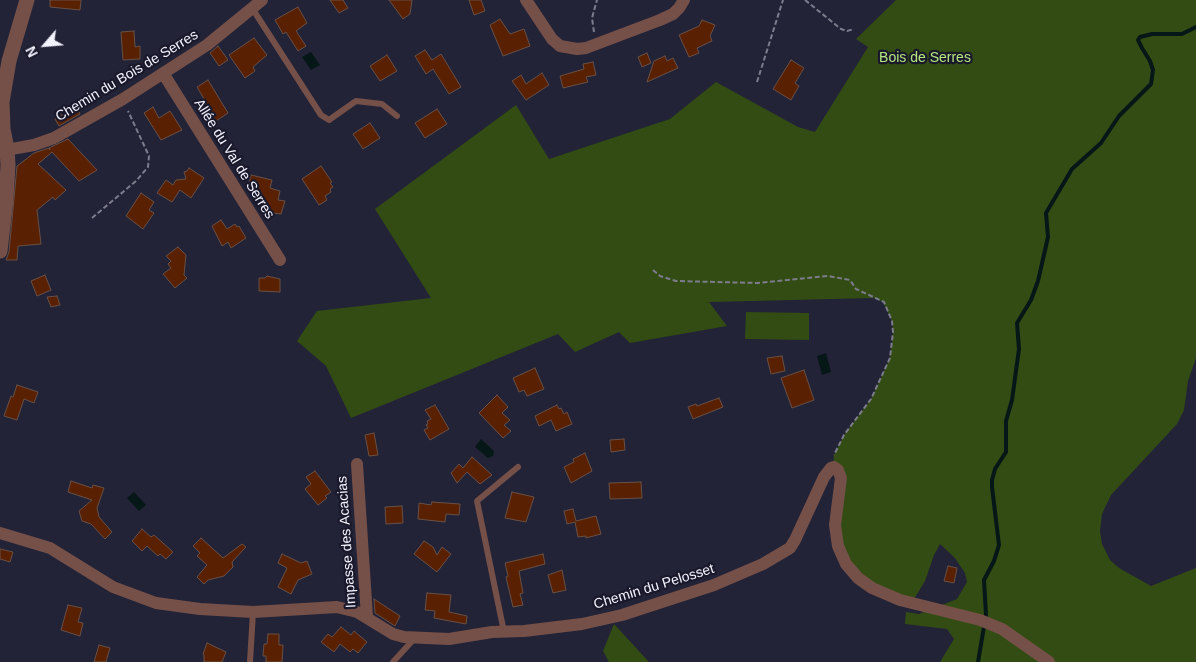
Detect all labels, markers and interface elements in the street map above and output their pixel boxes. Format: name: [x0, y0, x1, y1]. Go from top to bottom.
north arrow: [20, 20, 70, 70]
street label: Chemin du Bois de Serres: [53, 27, 201, 125]
text: N: [22, 44, 41, 60]
park label: Bois de Serres: [879, 50, 971, 66]
street label: Allée du Val de Serres: [190, 96, 278, 222]
street label: Impasse des Acacias: [334, 475, 360, 609]
street label: Chemin du Pelosset: [592, 561, 716, 613]

